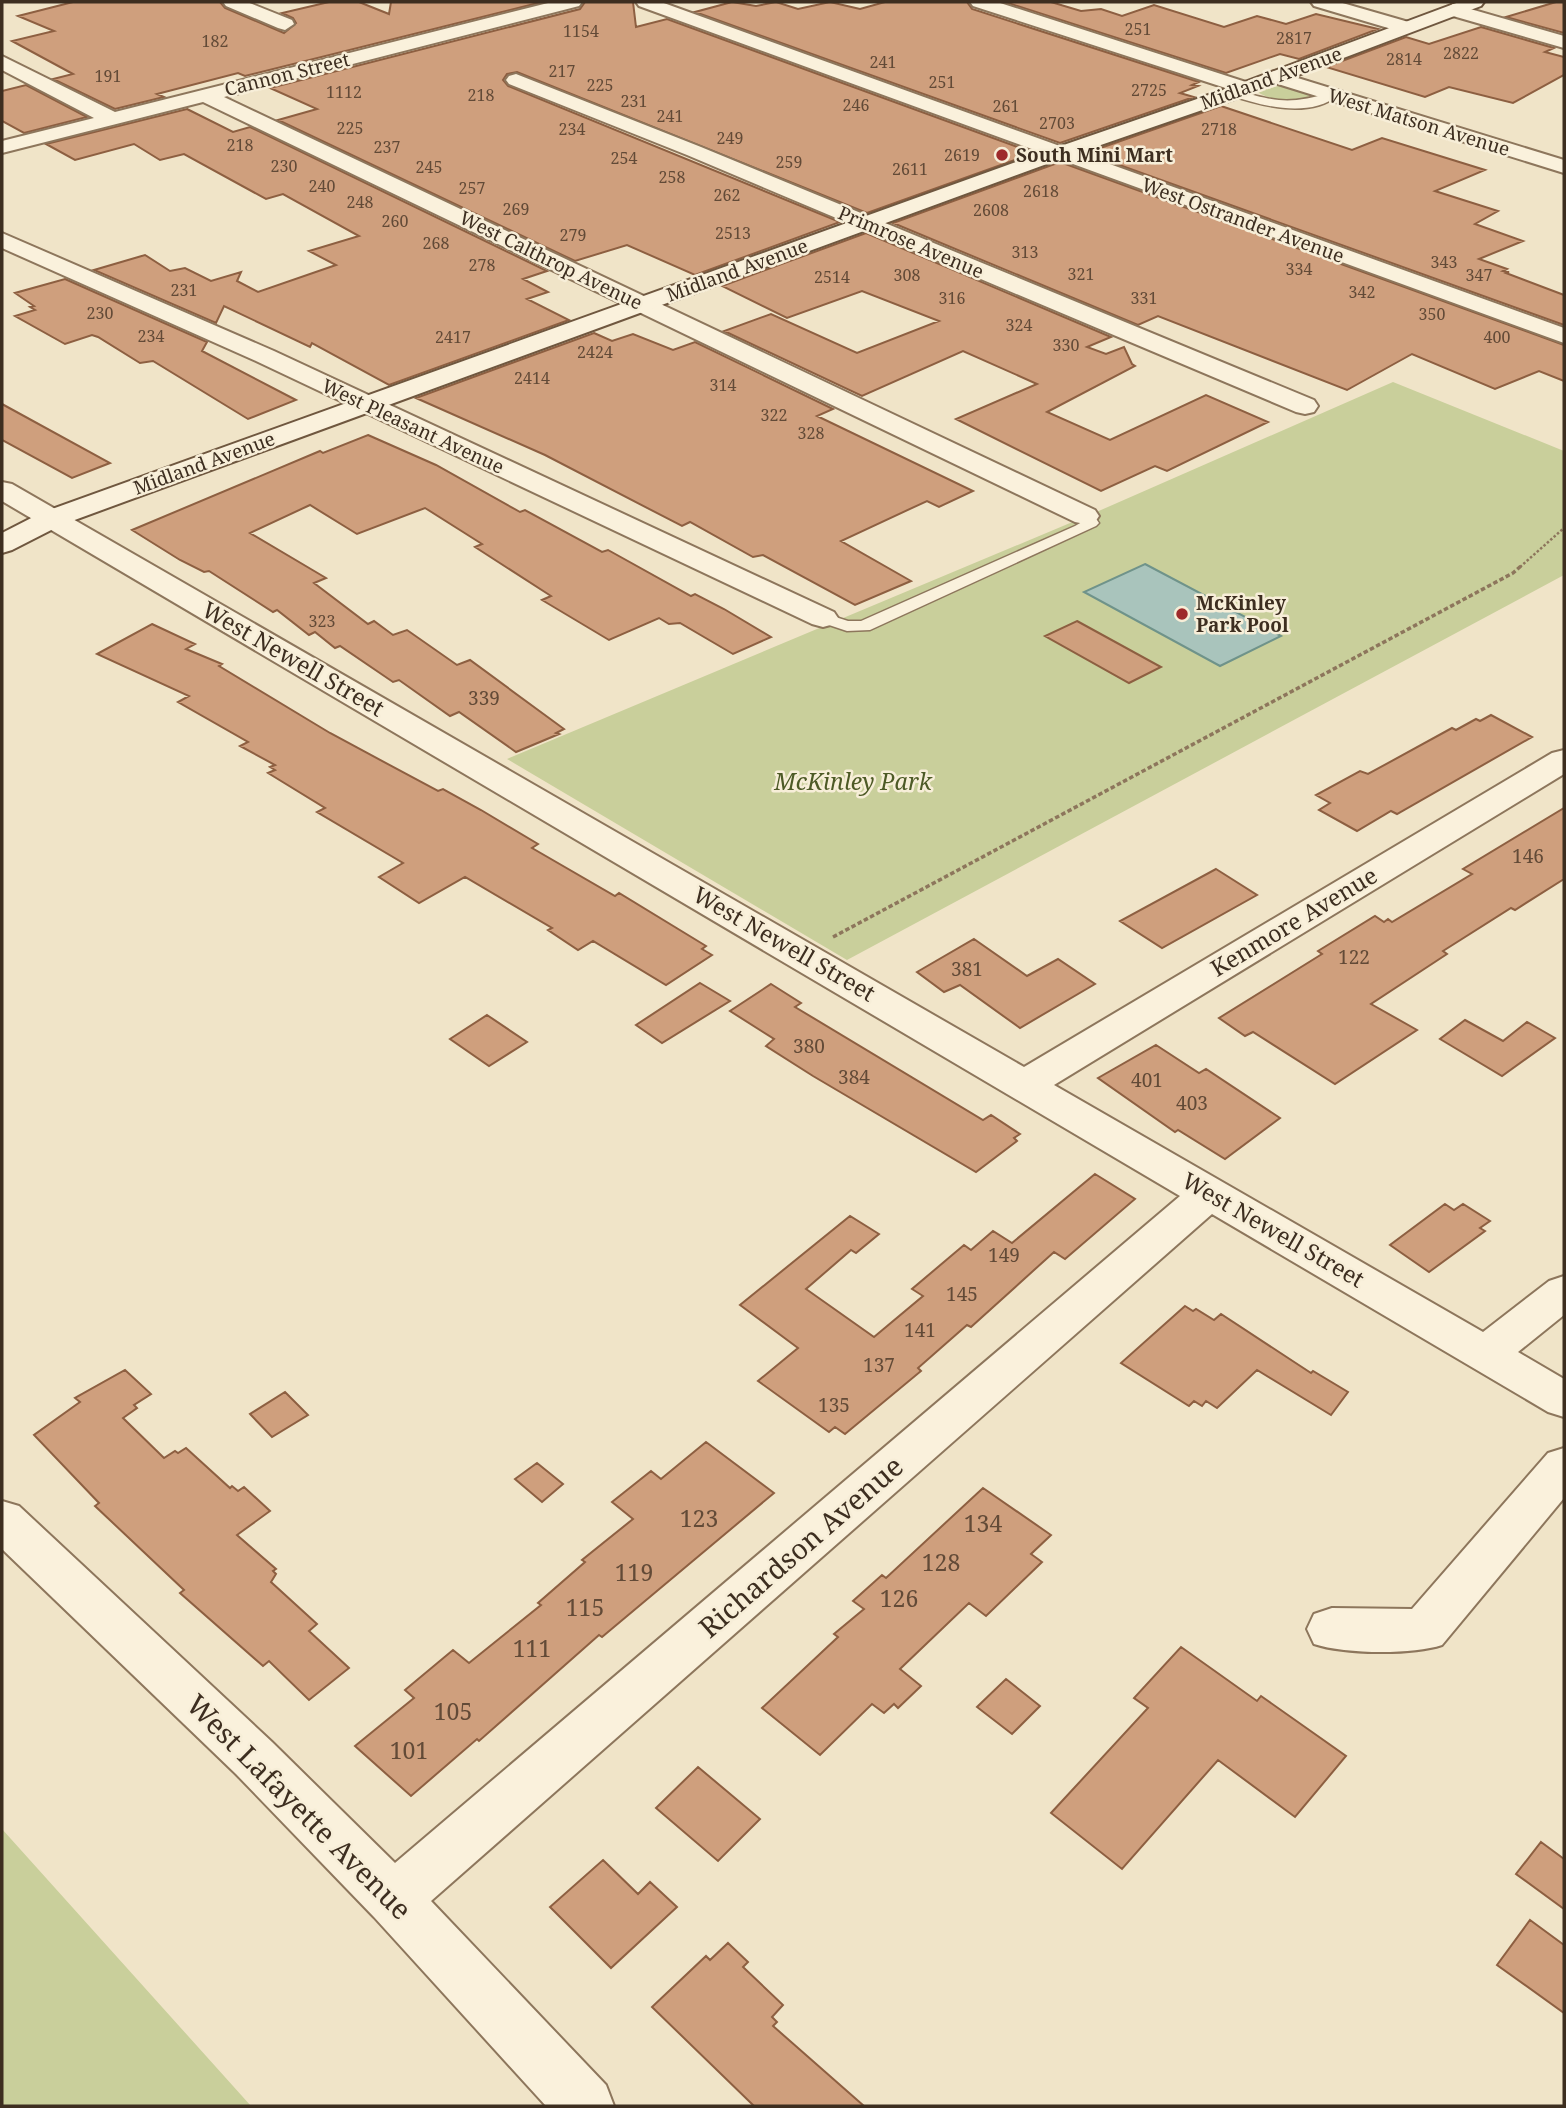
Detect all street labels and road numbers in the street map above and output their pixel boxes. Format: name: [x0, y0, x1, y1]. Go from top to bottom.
street label: Midland Avenue: [1197, 40, 1345, 116]
street label: Cannon Street: [222, 46, 353, 102]
street label: West Matson Avenue: [1325, 82, 1513, 162]
street label: West Ostrander Avenue: [1138, 171, 1348, 269]
street label: Primrose Avenue: [834, 200, 988, 284]
street label: West Calthrop Avenue: [455, 204, 647, 316]
street label: Midland Avenue: [663, 232, 811, 308]
street label: West Pleasant Avenue: [318, 372, 508, 480]
street label: Midland Avenue: [130, 425, 278, 501]
street label: West Newell Street: [196, 593, 391, 723]
street label: Kenmore Avenue: [1204, 859, 1383, 984]
street label: West Newell Street: [687, 878, 882, 1008]
street label: West Newell Street: [1176, 1164, 1371, 1294]
street label: Richardson Avenue: [690, 1447, 911, 1646]
street label: West Lafayette Avenue: [179, 1685, 421, 1927]

